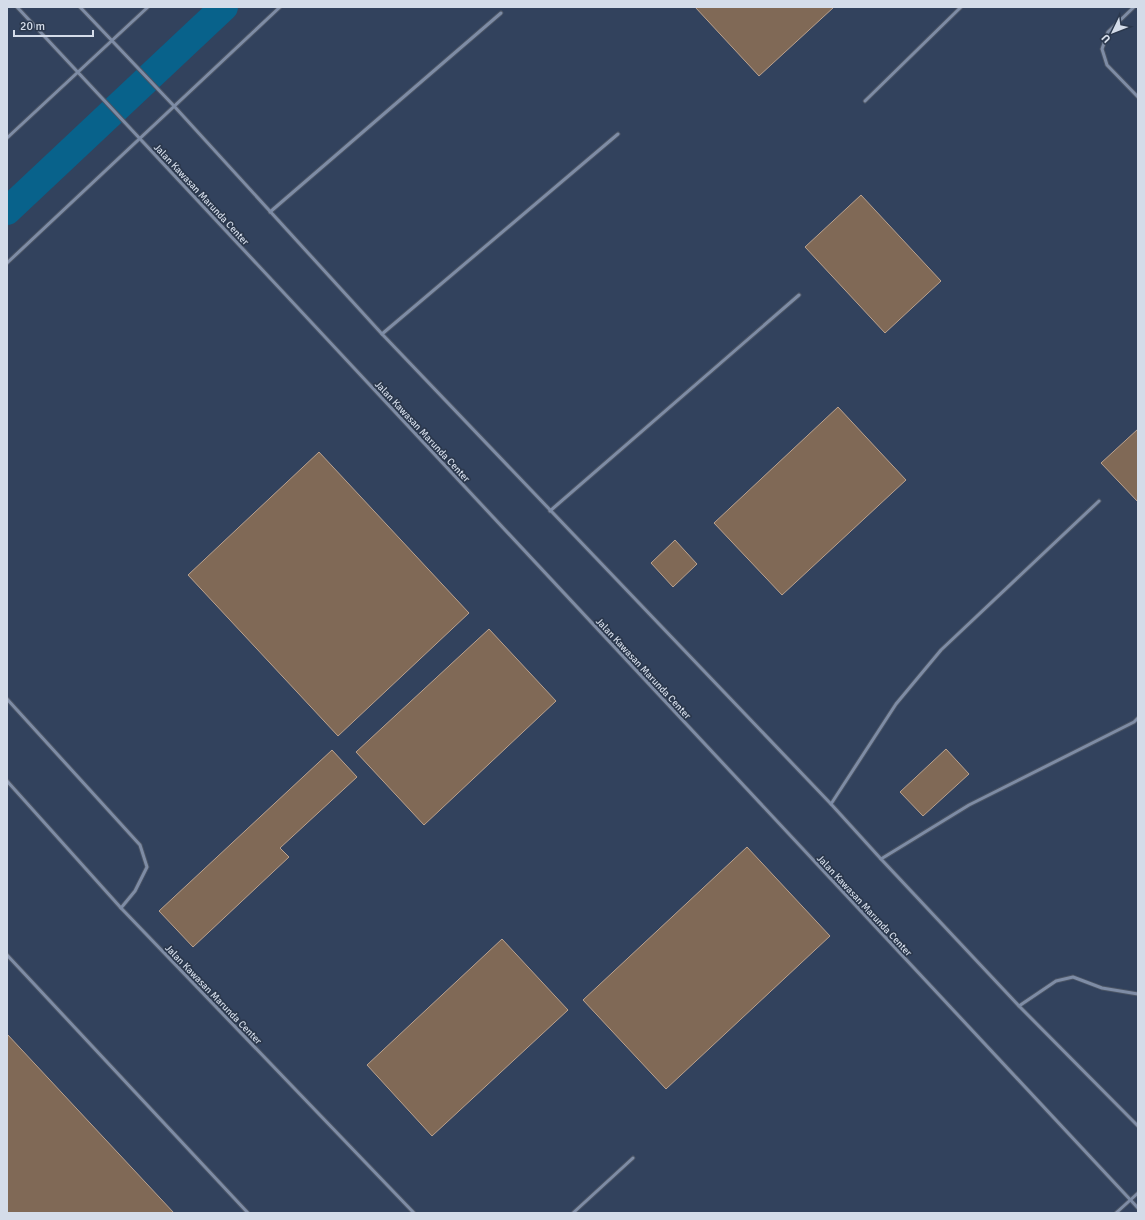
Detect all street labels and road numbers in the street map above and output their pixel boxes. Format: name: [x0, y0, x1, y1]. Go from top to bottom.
street label: Jalan Kawasan Marunda Center: [151, 142, 252, 248]
street label: Jalan Kawasan Marunda Center: [372, 379, 473, 485]
street label: Jalan Kawasan Marunda Center: [593, 616, 694, 722]
street label: Jalan Kawasan Marunda Center: [814, 853, 915, 959]
street label: Jalan Kawasan Marunda Center: [162, 942, 264, 1047]

